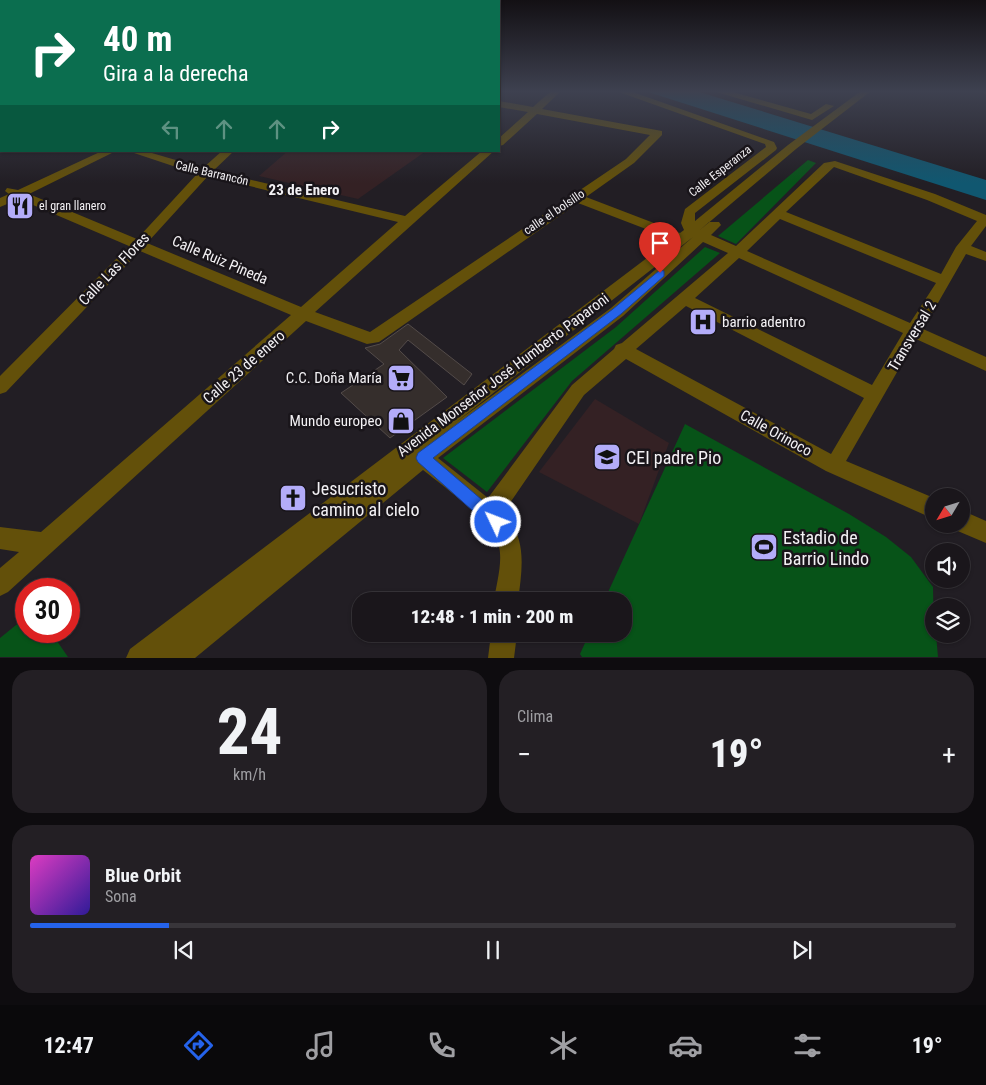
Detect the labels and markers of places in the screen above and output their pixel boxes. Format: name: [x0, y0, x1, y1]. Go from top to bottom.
restaurant icon: el gran llanero: [5, 191, 35, 221]
place label: el gran llanero: [39, 199, 106, 213]
pin: [639, 222, 681, 273]
hospital icon: barrio adentro: [688, 307, 718, 337]
place label: barrio adentro: [722, 313, 805, 331]
supermarket icon: C.C. Doña María: [386, 363, 416, 393]
place label: C.C. Doña María: [286, 369, 382, 387]
shop icon: Mundo europeo: [386, 406, 416, 436]
place label: Mundo europeo: [290, 412, 382, 430]
school or university icon: CEI padre Pio: [592, 442, 622, 472]
place label: CEI padre Pio: [626, 447, 721, 468]
place label: Jesucristo camino al cielo: [312, 478, 419, 520]
church icon: Jesucristo camino al cielo: [278, 483, 308, 513]
place label: Estadio de Barrio Lindo: [783, 527, 869, 569]
sports icon: Estadio de Barrio Lindo: [749, 532, 779, 562]

